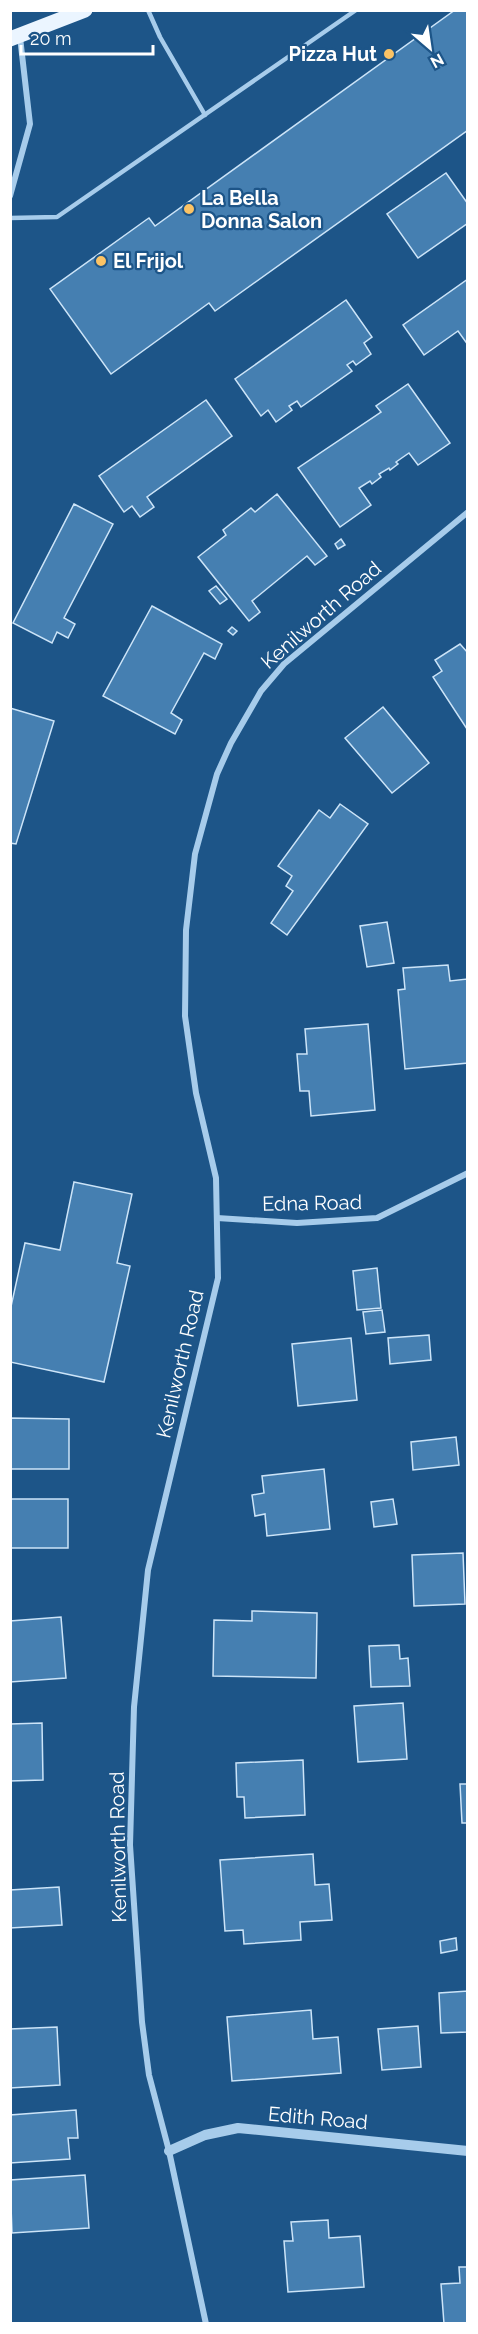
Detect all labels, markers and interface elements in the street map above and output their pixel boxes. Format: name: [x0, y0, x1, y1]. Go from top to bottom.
scale bar: [21, 18, 153, 56]
north arrow: [400, 18, 460, 78]
text: 20 m: [30, 28, 72, 49]
place label: Pizza Hut: [289, 42, 377, 66]
marker: Pizza Hut: [382, 47, 396, 61]
text: N: [427, 49, 447, 72]
place label: La Bella Donna Salon: [201, 186, 322, 233]
marker: La Bella Donna Salon: [182, 202, 196, 216]
place label: El Frijol: [113, 249, 184, 273]
marker: El Frijol: [94, 254, 108, 268]
street label: Kenilworth Road: [256, 556, 386, 674]
street label: Edna Road: [262, 1190, 362, 1216]
street label: Kenilworth Road: [151, 1288, 209, 1440]
street label: Kenilworth Road: [105, 1771, 131, 1923]
street label: Edith Road: [267, 2102, 369, 2134]

